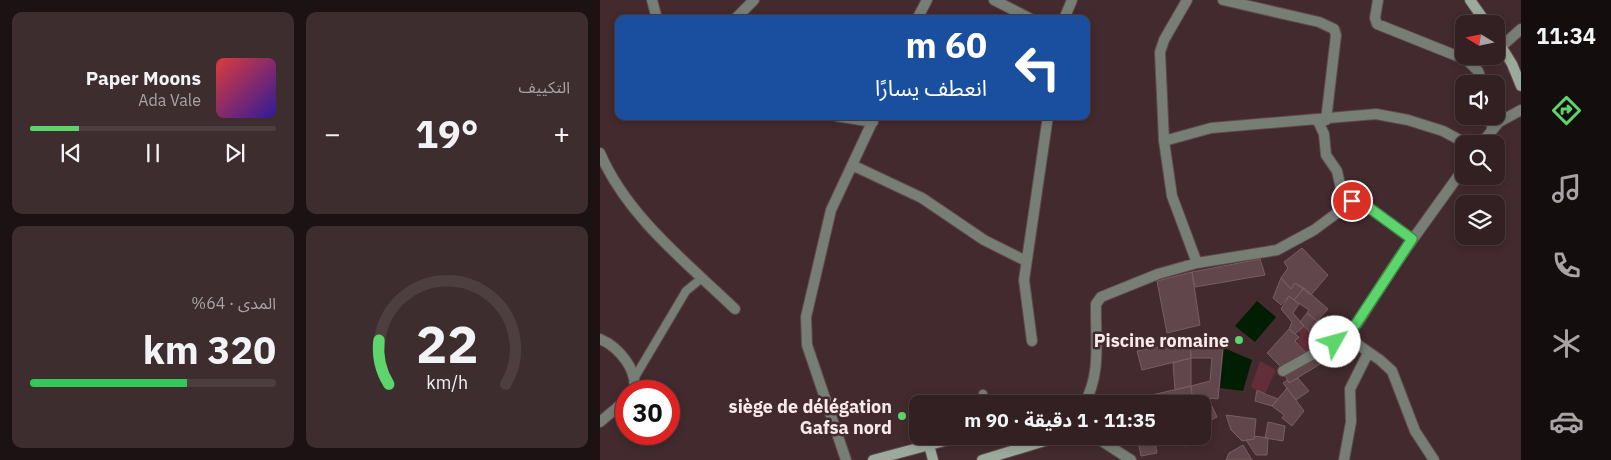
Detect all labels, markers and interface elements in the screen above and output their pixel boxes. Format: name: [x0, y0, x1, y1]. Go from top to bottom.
north arrow: [1455, 15, 1505, 65]
map controls: [1455, 15, 1505, 245]
text: 11:34: [1536, 21, 1596, 50]
text: 60 m: [905, 22, 987, 68]
icon: left: [1005, 35, 1070, 100]
text: Paper Moons: [86, 66, 201, 90]
text: انعطف يسارًا: [875, 73, 987, 102]
button: sound: [1455, 75, 1505, 125]
text: التكييف: [518, 77, 570, 97]
text: Ada Vale: [138, 90, 201, 110]
icon: directions: [1549, 93, 1584, 128]
text: 19°: [415, 109, 479, 158]
text: −: [324, 115, 341, 152]
text: +: [553, 115, 570, 152]
button: search: [1455, 135, 1505, 185]
icon: previous: [57, 139, 85, 167]
icon: pause: [139, 139, 167, 167]
icon: next: [221, 139, 249, 167]
icon: music: [1549, 171, 1584, 206]
pin: [1331, 180, 1373, 222]
icon: arrive: [1338, 187, 1366, 215]
button: layers: [1455, 195, 1505, 245]
icon: phone: [1549, 248, 1584, 283]
text: المدى · 64%: [191, 293, 276, 313]
text: 22: [416, 310, 478, 377]
position arrow: [1308, 315, 1360, 367]
text: 320 km: [143, 325, 276, 374]
icon: climate: [1549, 326, 1584, 361]
place label: Piscine romaine: [1094, 329, 1229, 352]
marker: Piscine romaine: [1233, 334, 1245, 346]
text: km/h: [426, 371, 468, 394]
speed limit sign: 30: [615, 380, 680, 445]
place label: siège de délégation Gafsa nord: [729, 395, 892, 439]
icon: car: [1549, 404, 1584, 439]
text: 11:35 · 1 دقيقة · 90 m: [964, 408, 1156, 432]
marker: siège de délégation Gafsa nord: [896, 410, 908, 422]

